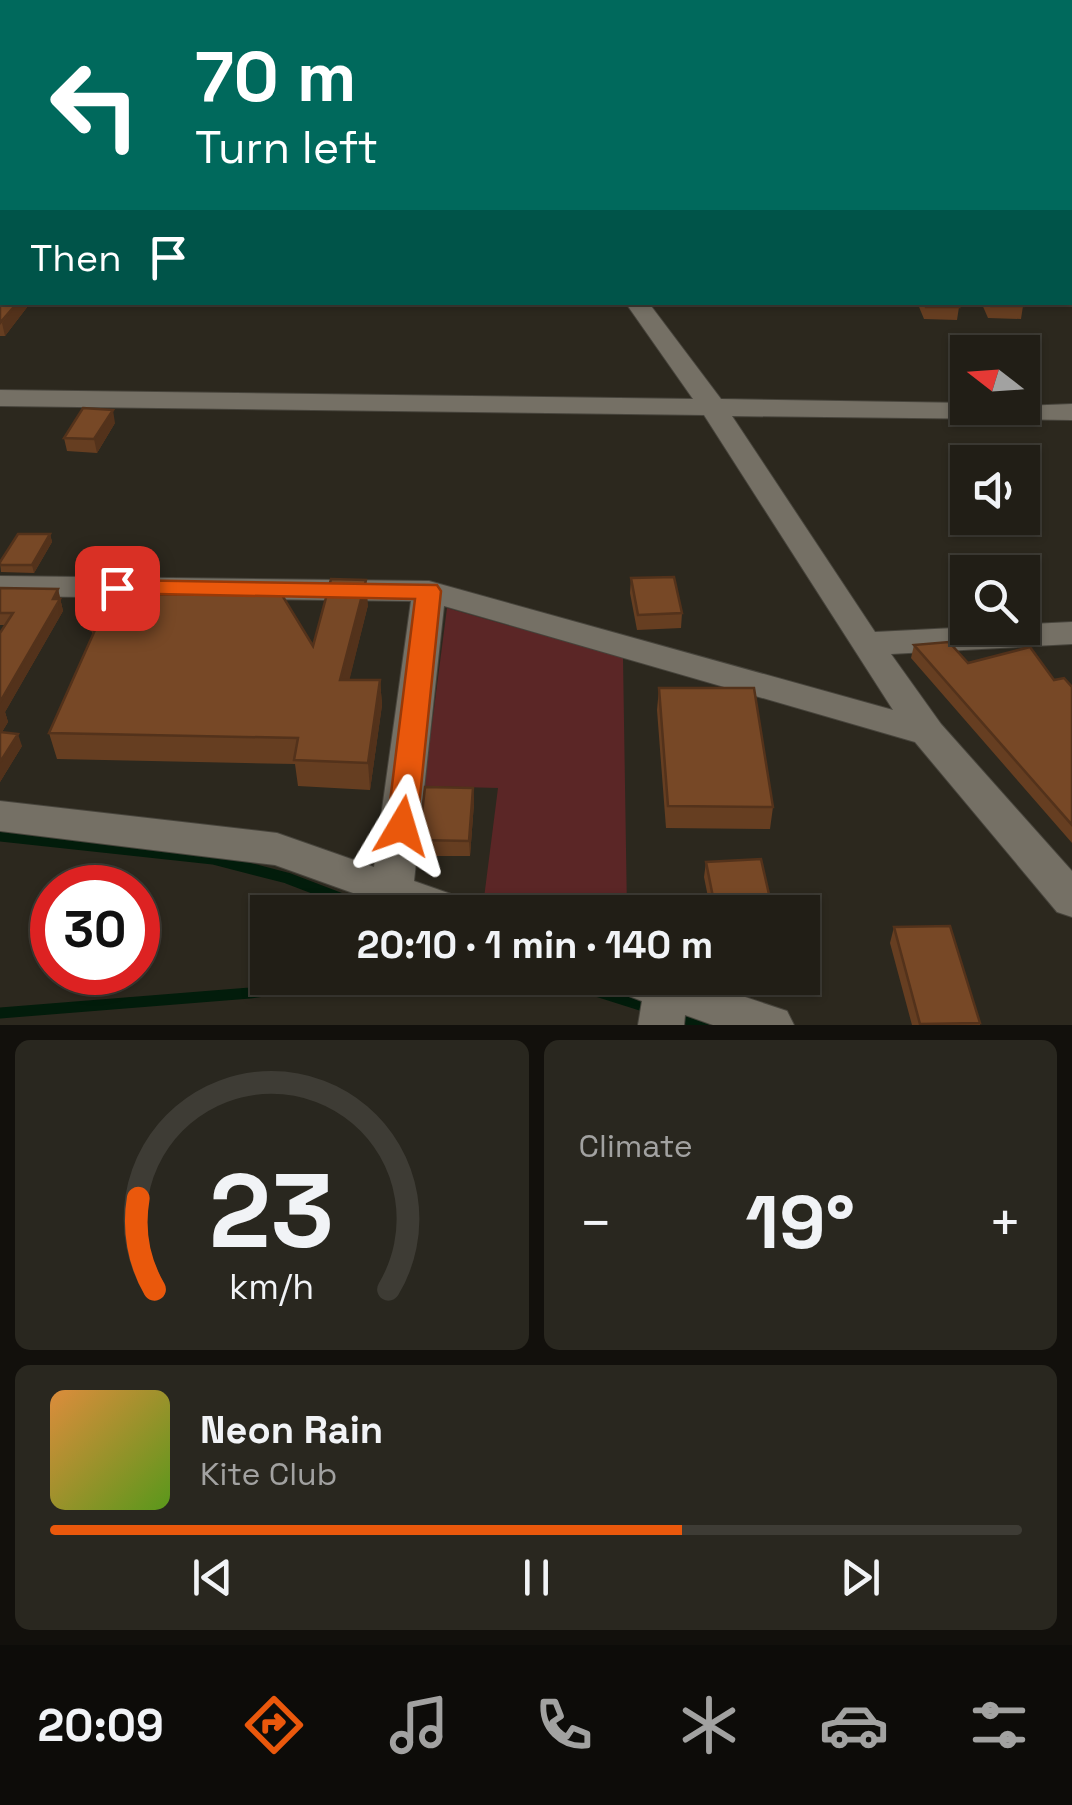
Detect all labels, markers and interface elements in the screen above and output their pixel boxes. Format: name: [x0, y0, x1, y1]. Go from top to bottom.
text: 70 m: [195, 32, 356, 121]
icon: left: [30, 40, 160, 170]
text: Turn left: [195, 119, 378, 176]
icon: arrive: [141, 230, 196, 285]
text: Then: [30, 234, 121, 282]
north arrow: [950, 335, 1040, 425]
map controls: [950, 335, 1040, 645]
button: sound: [950, 445, 1040, 535]
pin: [75, 546, 160, 631]
button: search: [950, 555, 1040, 645]
icon: arrive: [90, 561, 145, 616]
position arrow: [350, 774, 454, 878]
speed limit sign: 30: [30, 865, 160, 995]
text: 20:10 · 1 min · 140 m: [357, 921, 713, 969]
text: Climate: [579, 1126, 693, 1166]
text: 23: [209, 1145, 334, 1277]
text: 19°: [745, 1174, 855, 1270]
text: −: [579, 1188, 613, 1258]
text: +: [988, 1188, 1022, 1258]
text: km/h: [229, 1264, 314, 1309]
text: Neon Rain: [200, 1406, 383, 1454]
text: Kite Club: [200, 1454, 337, 1494]
icon: previous: [185, 1550, 240, 1605]
icon: pause: [509, 1550, 564, 1605]
icon: next: [833, 1550, 888, 1605]
icon: directions: [239, 1690, 309, 1760]
icon: music: [384, 1690, 454, 1760]
icon: phone: [529, 1690, 599, 1760]
icon: climate: [674, 1690, 744, 1760]
icon: car: [819, 1690, 889, 1760]
icon: filters: [964, 1690, 1034, 1760]
text: 20:09: [38, 1697, 164, 1754]

